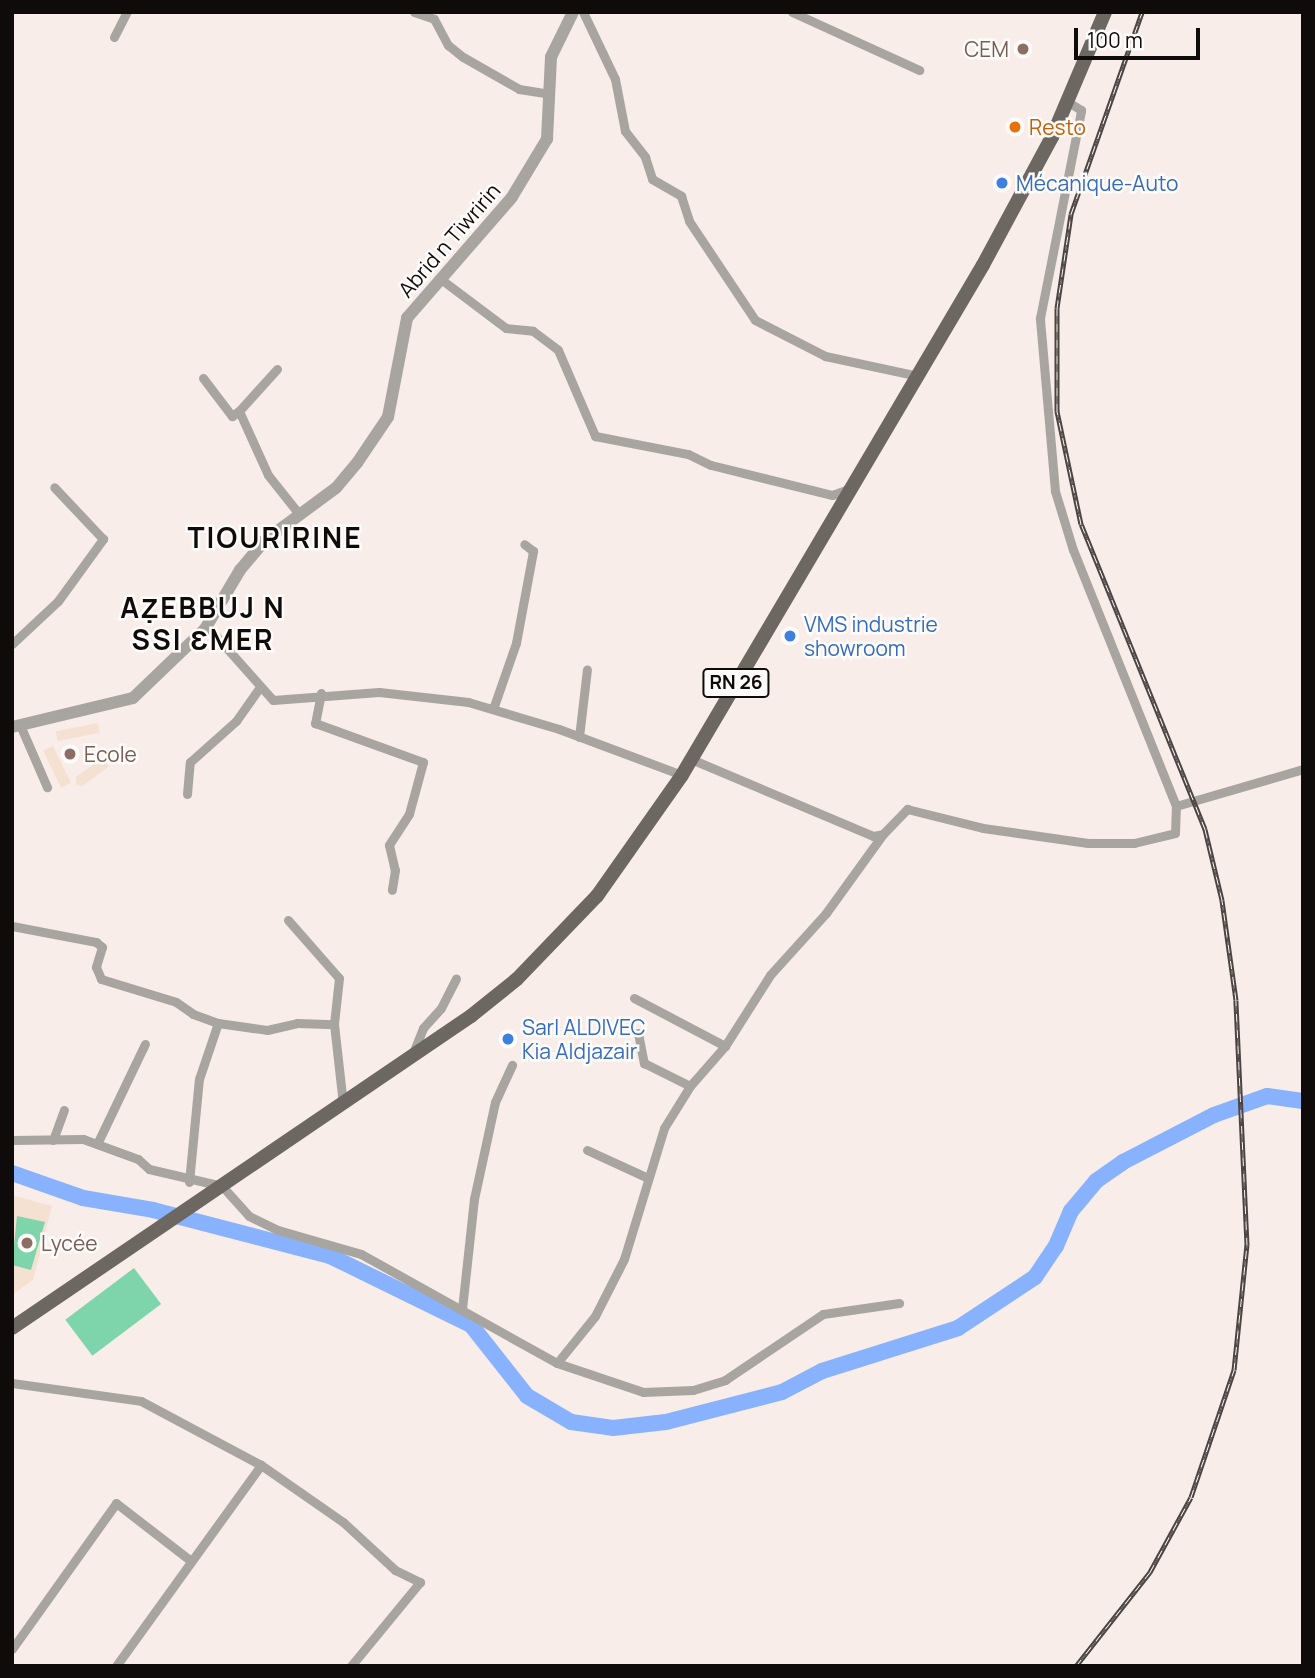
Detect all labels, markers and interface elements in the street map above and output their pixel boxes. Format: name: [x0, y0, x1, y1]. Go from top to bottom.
scale bar: [1077, 14, 1203, 58]
text: 100 m: [1087, 26, 1143, 54]
place label: CEM: [964, 36, 1009, 62]
marker: CEM: [1015, 41, 1031, 57]
place label: Resto: [1029, 114, 1086, 140]
marker: Resto: [1007, 119, 1023, 135]
place label: Mécanique-Auto: [1016, 170, 1178, 196]
marker: Mécanique-Auto: [994, 175, 1010, 191]
street label: Abrid n Tiwririn: [393, 178, 505, 302]
district label: TIOURIRINE: [189, 520, 361, 554]
district label: AẒEBBUJ N SSI ƐMER: [121, 590, 285, 656]
place label: VMS industrie showroom: [804, 611, 938, 661]
marker: VMS industrie showroom: [782, 628, 798, 644]
road number: RN 26: [701, 668, 771, 698]
place label: Ecole: [84, 741, 137, 767]
marker: Ecole: [62, 746, 78, 762]
place label: Sarl ALDIVEC Kia Aldjazair: [522, 1014, 645, 1064]
marker: Sarl ALDIVEC Kia Aldjazair: [500, 1031, 516, 1047]
place label: Lycée: [41, 1230, 98, 1256]
marker: Lycée: [19, 1235, 35, 1251]

